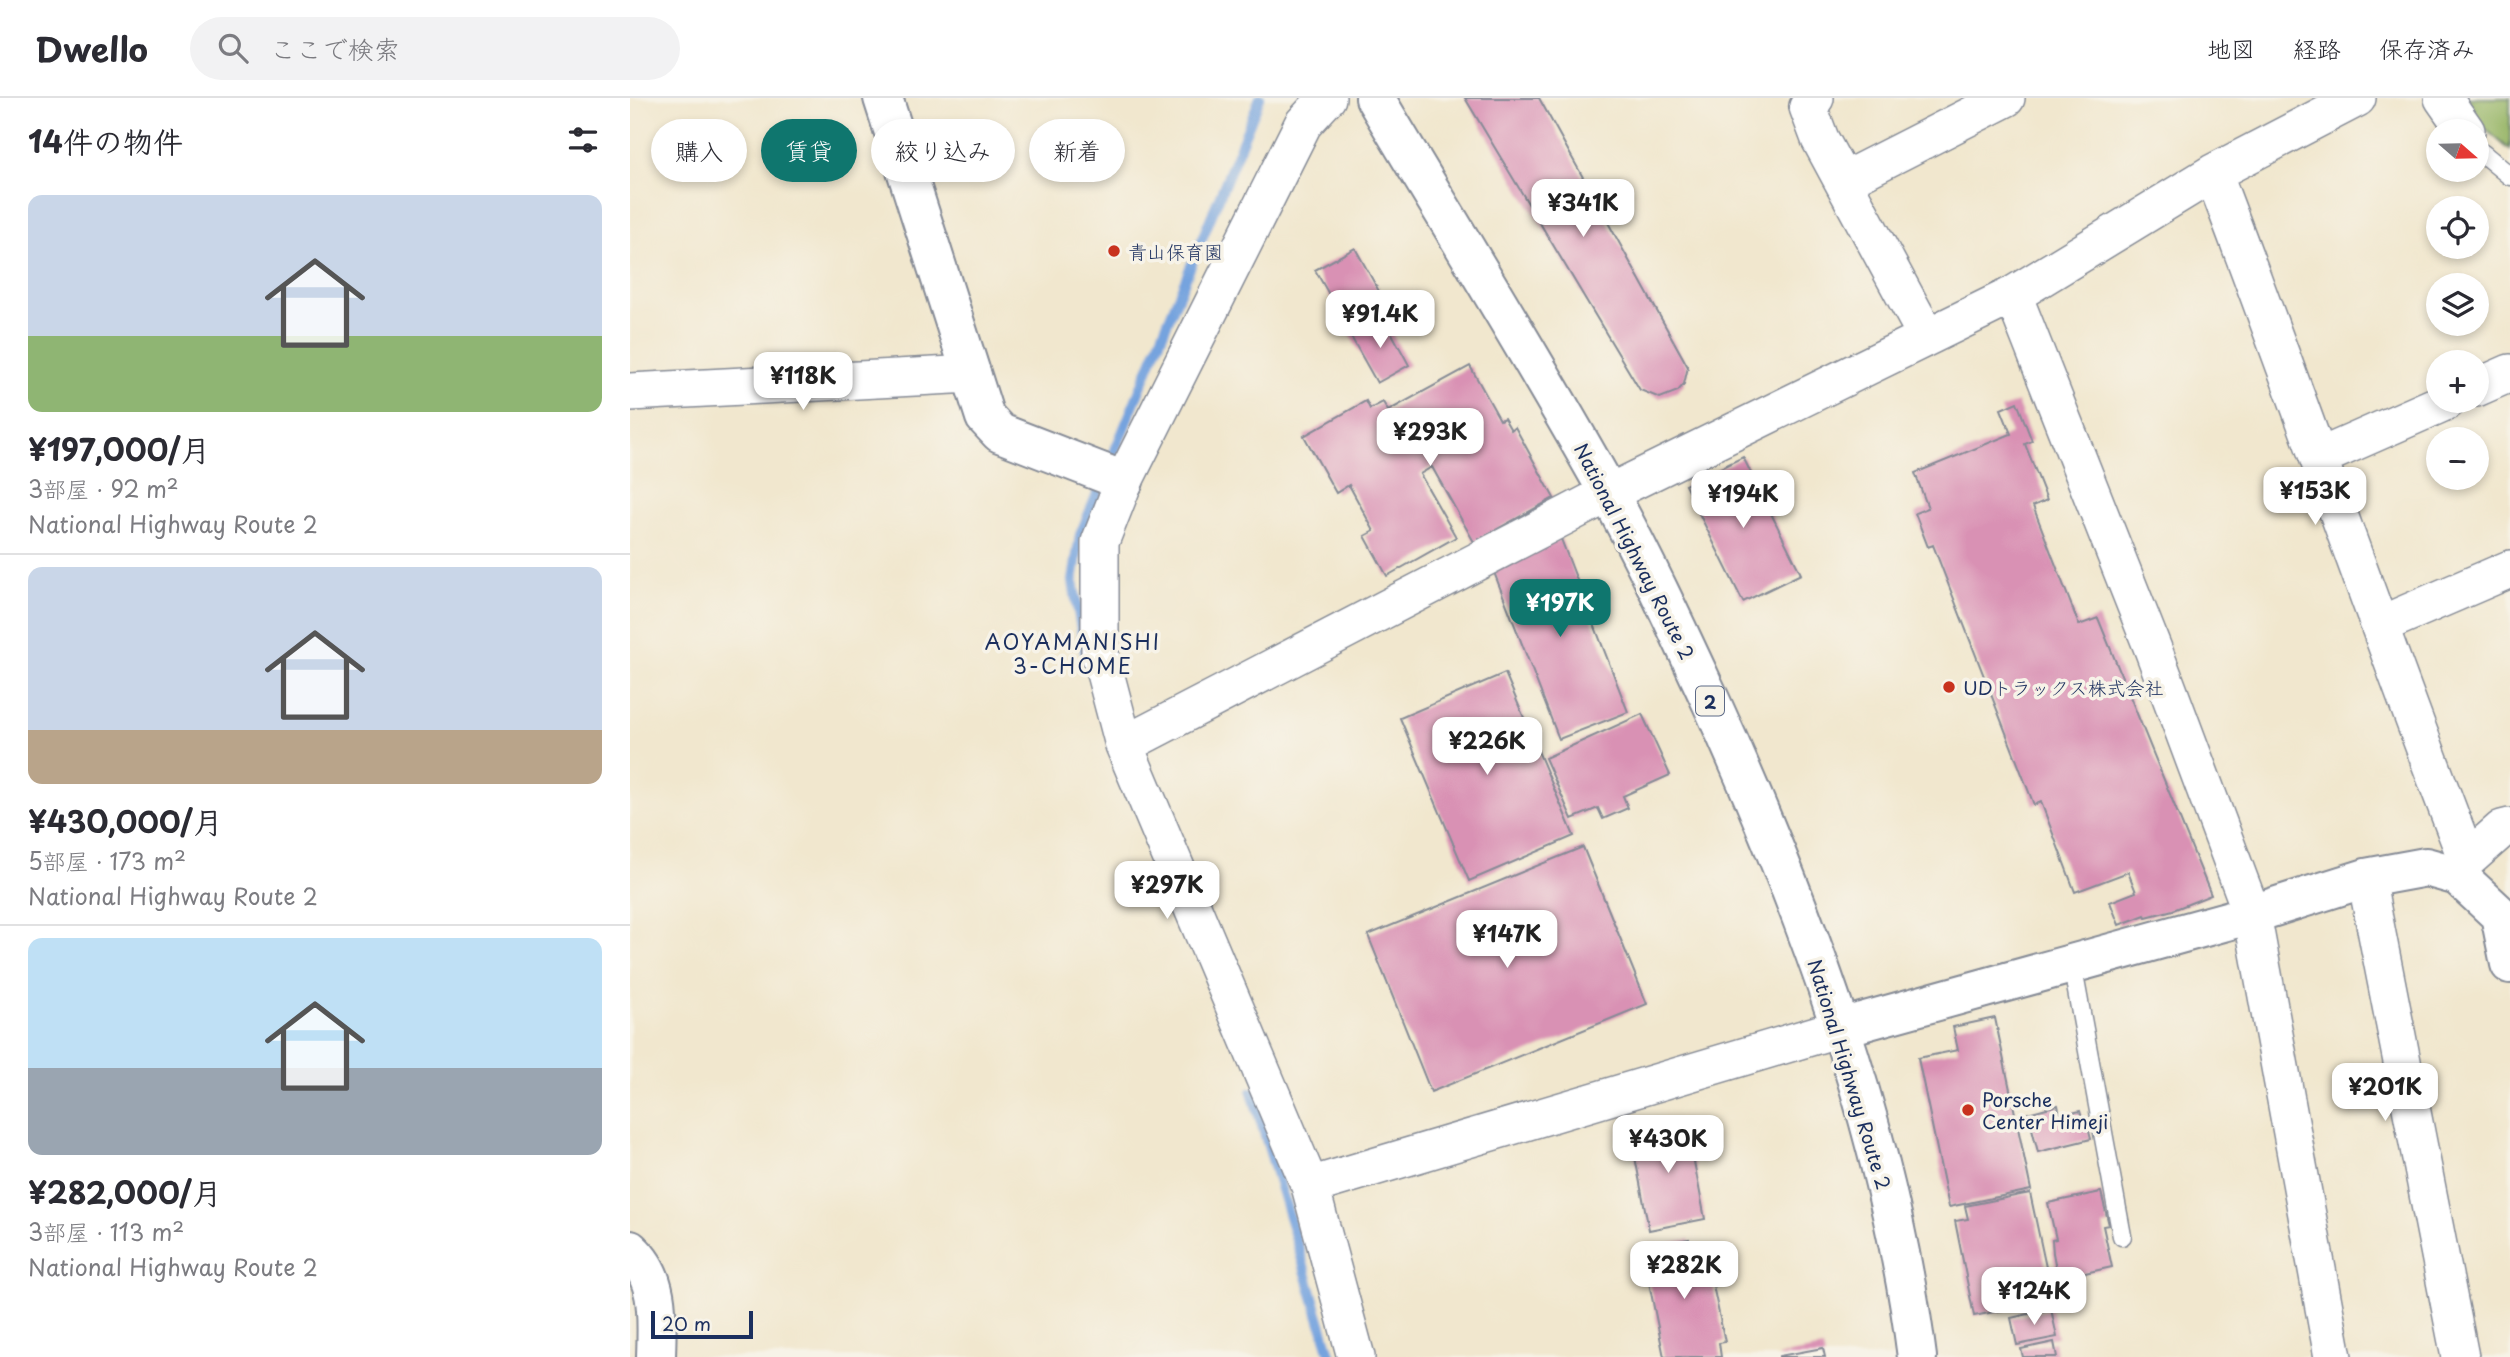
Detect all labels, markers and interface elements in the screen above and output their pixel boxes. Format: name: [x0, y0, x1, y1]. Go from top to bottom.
search box: [190, 17, 680, 80]
text: Dwello: [35, 23, 148, 73]
icon: search: [214, 29, 252, 67]
text: ここで検索: [270, 29, 400, 68]
text: 地図: [2207, 30, 2255, 66]
text: 経路: [2293, 30, 2341, 66]
text: 保存済み: [2379, 30, 2475, 66]
text: 14件の物件: [28, 118, 183, 163]
chip: 購入: [651, 119, 747, 182]
chip: 賃貸: [761, 119, 857, 182]
chip: 絞り込み: [871, 119, 1015, 182]
chip: 新着: [1029, 119, 1125, 182]
north arrow: [2426, 119, 2488, 182]
map controls: [2426, 119, 2489, 490]
icon: filters: [564, 121, 602, 159]
pin: ¥341K: [1534, 180, 1632, 239]
text: ¥341K: [1547, 184, 1619, 219]
button: locate: [2426, 196, 2489, 259]
place label: 青山保育園: [1128, 237, 1223, 265]
icon: home: [252, 240, 378, 366]
marker: 青山保育園: [1106, 243, 1122, 259]
button: layers: [2426, 273, 2489, 336]
pin: ¥91.4K: [1323, 290, 1437, 350]
text: ¥91.4K: [1342, 295, 1418, 330]
button: +: [2426, 350, 2489, 413]
pin: ¥118K: [754, 352, 852, 412]
text: ¥118K: [770, 357, 836, 392]
pin: ¥293K: [1381, 408, 1479, 468]
text: ¥293K: [1393, 413, 1467, 448]
text: ¥197,000/月: [28, 426, 210, 471]
button: −: [2426, 427, 2489, 490]
street label: National Highway Route 2: [1568, 438, 1702, 664]
pin: ¥153K: [2266, 468, 2364, 527]
pin: ¥194K: [1694, 470, 1792, 530]
text: 3部屋 · 92 m²: [28, 471, 179, 506]
text: ¥153K: [2279, 472, 2351, 507]
text: ¥194K: [1707, 475, 1779, 510]
text: National Highway Route 2: [28, 506, 318, 541]
pin: ¥197K: [1511, 580, 1609, 639]
text: ¥197K: [1526, 584, 1594, 619]
icon: home: [252, 612, 378, 738]
district label: AOYAMANISHI 3-CHOME: [985, 625, 1161, 681]
place label: UDトラックス株式会社: [1963, 673, 2164, 701]
marker: UDトラックス株式会社: [1941, 679, 1957, 695]
road number: 2: [1696, 686, 1724, 716]
pin: ¥226K: [1438, 718, 1536, 777]
text: ¥226K: [1448, 722, 1526, 757]
text: ¥430,000/月: [28, 798, 223, 843]
text: 5部屋 · 173 m²: [28, 843, 186, 878]
pin: ¥297K: [1118, 862, 1216, 921]
text: ¥297K: [1130, 866, 1204, 901]
text: National Highway Route 2: [28, 878, 318, 913]
pin: ¥147K: [1458, 910, 1556, 970]
text: ¥147K: [1472, 915, 1542, 950]
street label: National Highway Route 2: [1802, 955, 1898, 1193]
icon: home: [252, 983, 378, 1109]
pin: ¥201K: [2336, 1063, 2434, 1123]
text: ¥201K: [2348, 1068, 2422, 1103]
place label: Porsche Center Himeji: [1982, 1085, 2108, 1135]
marker: Porsche Center Himeji: [1960, 1102, 1976, 1118]
pin: ¥430K: [1619, 1116, 1717, 1175]
text: ¥430K: [1629, 1120, 1707, 1155]
text: ¥282,000/月: [28, 1169, 222, 1214]
text: 3部屋 · 113 m²: [28, 1214, 184, 1249]
pin: ¥282K: [1635, 1242, 1733, 1301]
text: ¥282K: [1646, 1246, 1722, 1281]
text: National Highway Route 2: [28, 1249, 318, 1284]
pin: ¥124K: [1985, 1268, 2083, 1327]
text: ¥124K: [1997, 1272, 2071, 1307]
scale bar: [651, 1308, 752, 1340]
text: 20 m: [662, 1309, 711, 1337]

